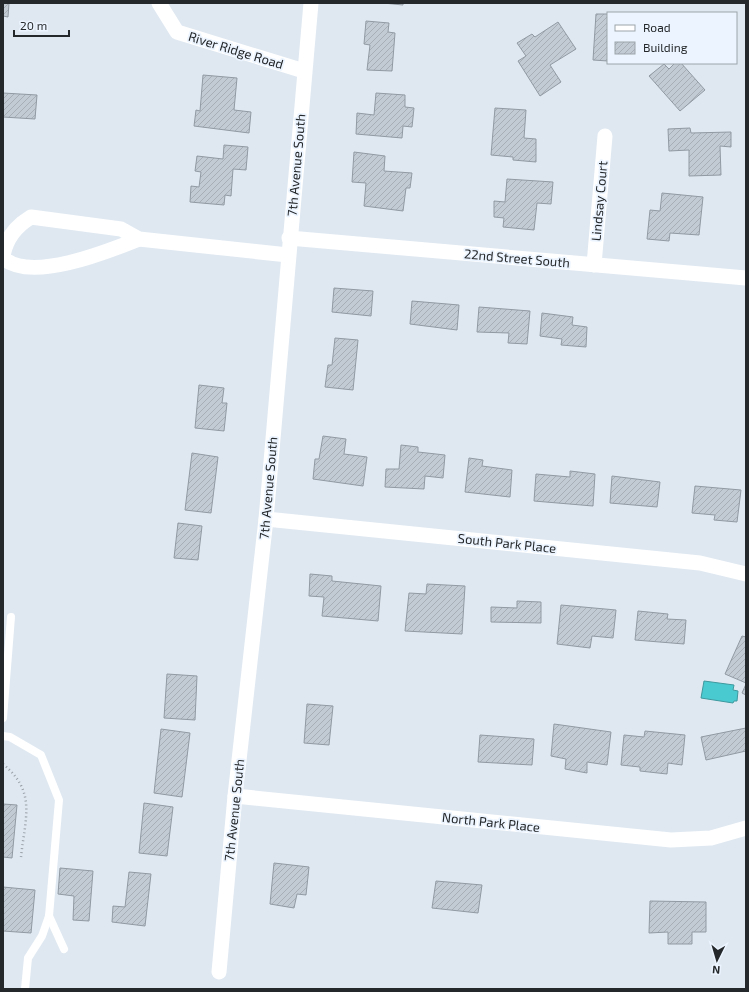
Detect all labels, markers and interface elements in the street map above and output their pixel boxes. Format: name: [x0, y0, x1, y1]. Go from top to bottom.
scale bar: [14, 12, 69, 38]
legend: [607, 12, 737, 64]
text: 20 m: [20, 18, 47, 32]
text: Road: [643, 20, 671, 34]
street label: River Ridge Road: [187, 28, 285, 72]
text: Building: [643, 40, 688, 54]
street label: 7th Avenue South: [284, 113, 308, 217]
street label: Lindsay Court: [588, 160, 610, 242]
street label: 22nd Street South: [463, 245, 571, 271]
street label: 7th Avenue South: [256, 436, 280, 540]
street label: South Park Place: [457, 530, 557, 556]
street label: 7th Avenue South: [221, 758, 247, 862]
street label: North Park Place: [441, 809, 541, 835]
north arrow: [697, 940, 737, 980]
text: N: [712, 964, 721, 977]

